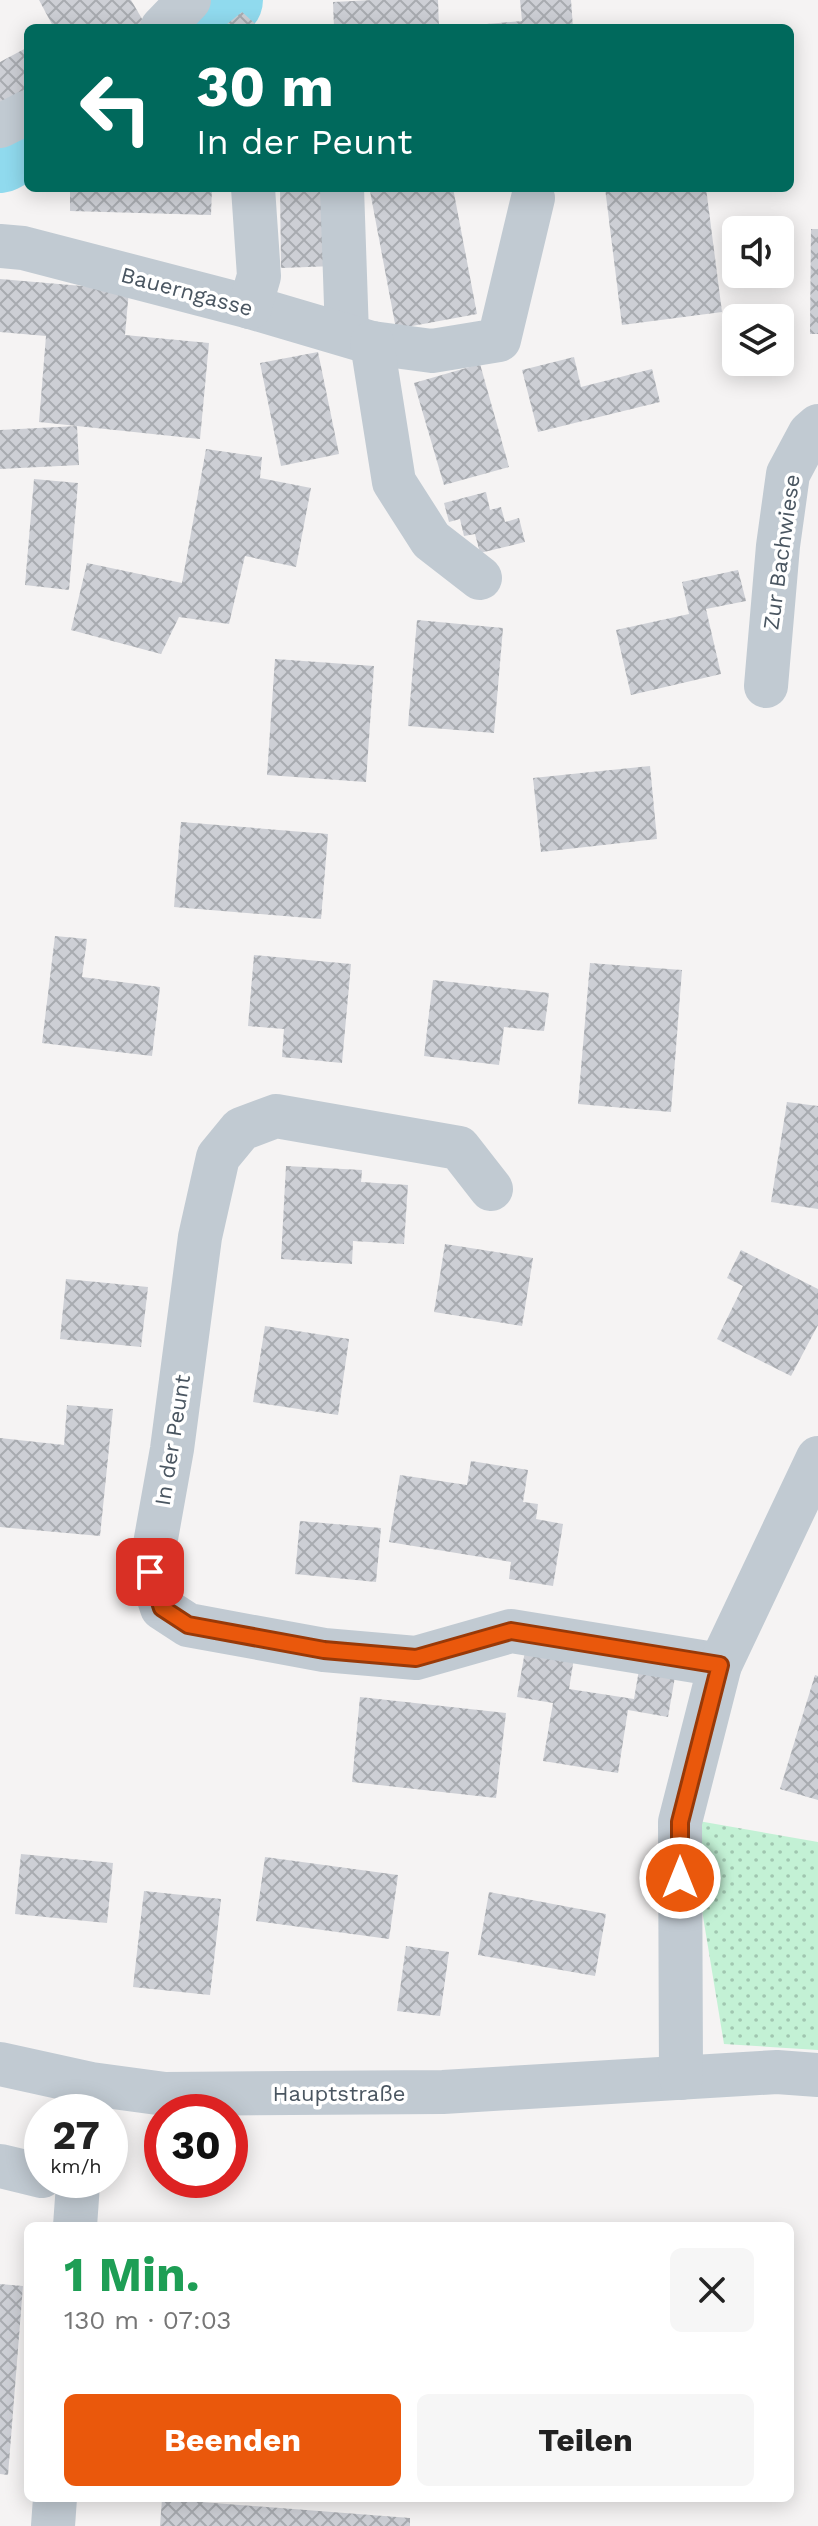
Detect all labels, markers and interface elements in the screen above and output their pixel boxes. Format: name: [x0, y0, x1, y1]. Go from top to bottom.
text: 30 m: [196, 54, 334, 120]
icon: left: [64, 56, 168, 160]
text: In der Peunt: [196, 121, 412, 163]
map controls: [722, 216, 794, 376]
button: sound: [722, 216, 794, 288]
street label: Bauerngasse: [118, 262, 256, 321]
button: layers: [722, 304, 794, 376]
street label: Zur Bachwiese: [758, 473, 805, 631]
street label: In der Peunt: [150, 1373, 195, 1507]
pin: [116, 1538, 184, 1606]
icon: arrive: [128, 1550, 172, 1594]
position arrow: [638, 1836, 722, 1920]
street label: Hauptstraße: [272, 2081, 406, 2106]
speed limit sign: 30: [144, 2094, 248, 2198]
text: 27: [52, 2112, 100, 2159]
text: km/h: [50, 2154, 102, 2178]
text: 1 Min.: [64, 2246, 200, 2303]
button: close: [670, 2248, 754, 2332]
text: 130 m · 07:03: [64, 2305, 231, 2335]
button: Beenden: [64, 2394, 401, 2486]
button: Teilen: [417, 2394, 754, 2486]

